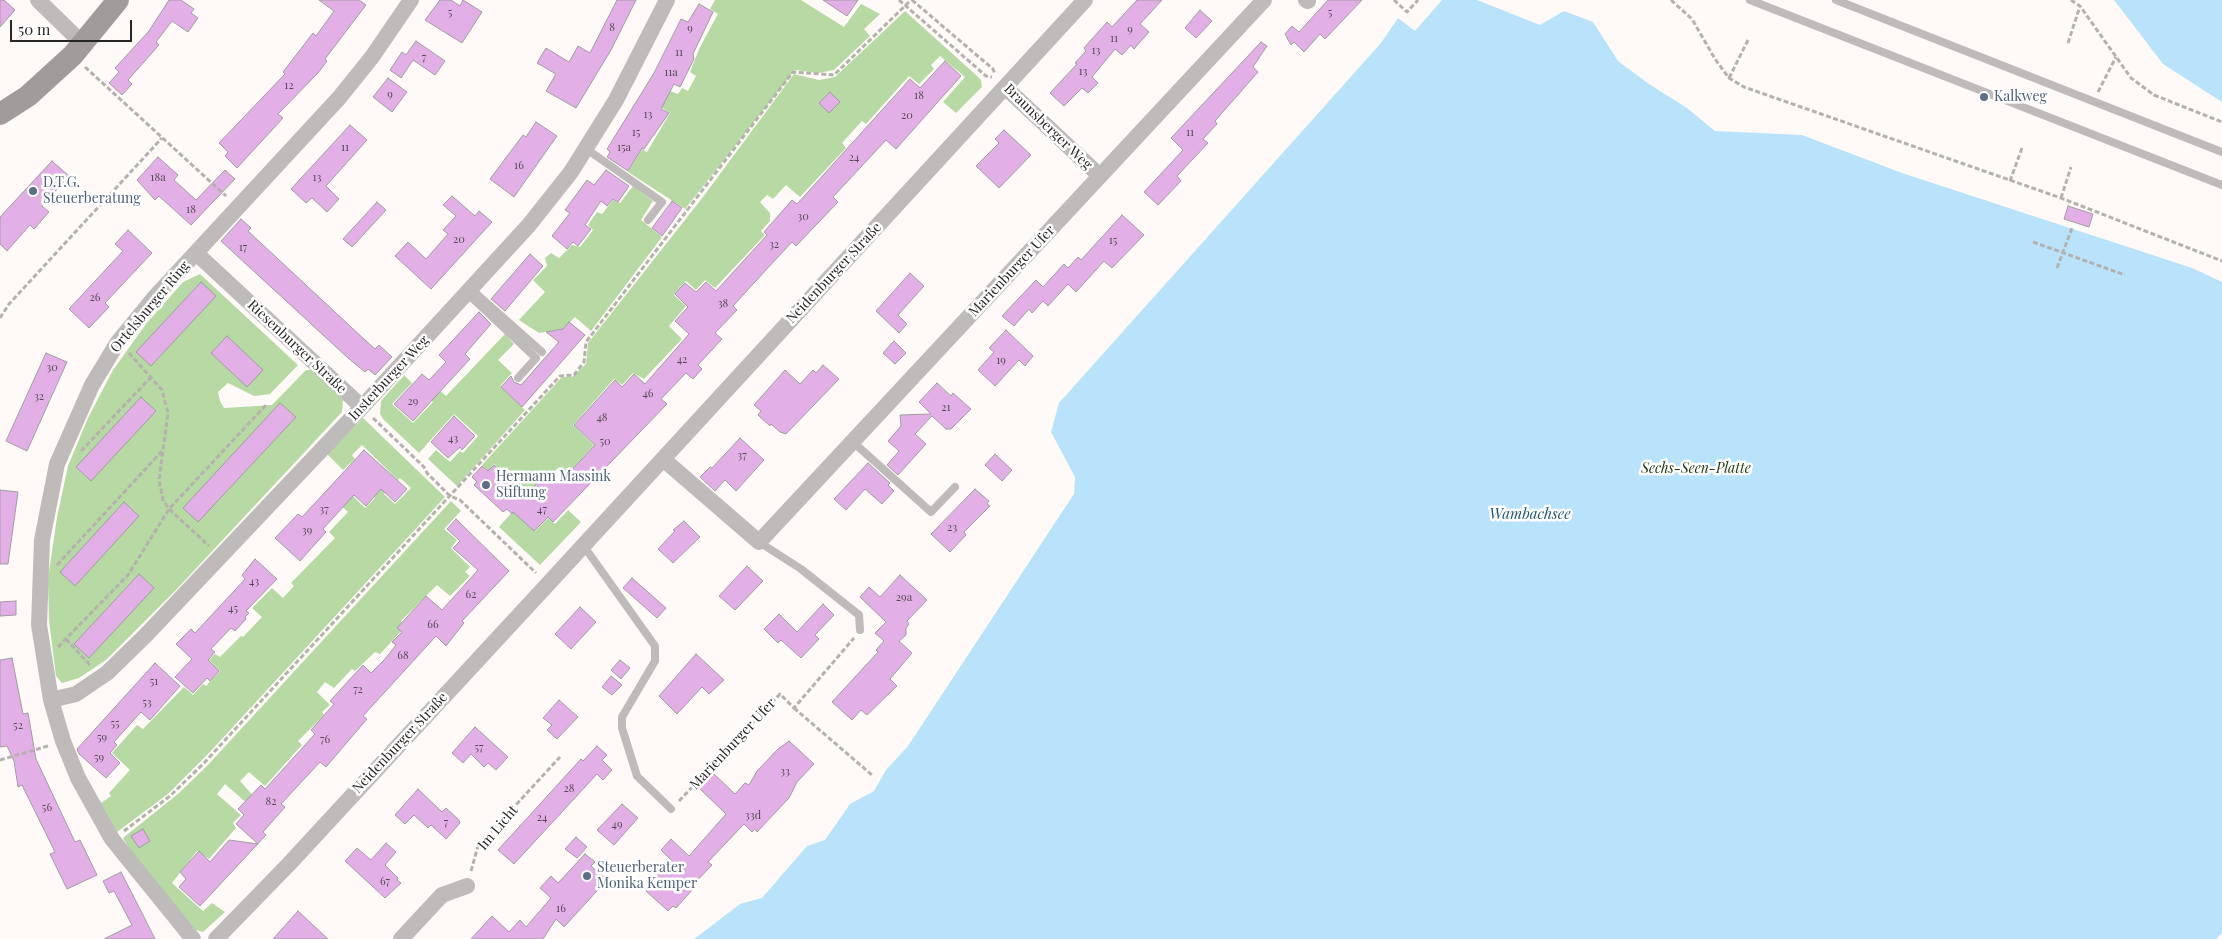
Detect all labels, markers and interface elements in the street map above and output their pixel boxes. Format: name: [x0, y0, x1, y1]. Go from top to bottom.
house number: 5: [448, 6, 452, 20]
house number: 5: [1328, 6, 1332, 20]
scale bar: [12, 10, 135, 42]
text: 50 m: [18, 19, 50, 39]
house number: 8: [609, 21, 615, 35]
house number: 9: [687, 22, 693, 36]
house number: 9: [1127, 23, 1133, 37]
house number: 11: [1110, 32, 1118, 46]
house number: 13: [1092, 44, 1100, 58]
house number: 11: [675, 46, 683, 60]
house number: 7: [422, 51, 426, 65]
house number: 13: [1079, 65, 1087, 79]
house number: 11a: [664, 66, 678, 80]
house number: 12: [284, 79, 294, 93]
street label: Braunsberger Weg: [1000, 81, 1096, 173]
house number: 9: [387, 88, 393, 102]
house number: 18: [914, 89, 924, 103]
place label: Kalkweg: [1994, 89, 2047, 105]
marker: Kalkweg: [1978, 91, 1990, 103]
house number: 13: [644, 108, 652, 122]
house number: 20: [901, 109, 913, 123]
house number: 15: [632, 126, 640, 140]
house number: 11: [1186, 126, 1194, 140]
house number: 11: [341, 141, 349, 155]
house number: 15a: [617, 141, 631, 155]
house number: 24: [849, 151, 859, 165]
house number: 16: [514, 159, 524, 173]
house number: 18a: [150, 171, 166, 185]
house number: 13: [313, 171, 321, 185]
place label: D.T.G. Steuerberatung: [43, 175, 141, 208]
marker: D.T.G. Steuerberatung: [27, 185, 39, 197]
house number: 18: [186, 203, 196, 217]
house number: 30: [797, 210, 809, 224]
street label: Neidenburger Straße: [783, 219, 885, 327]
street label: Marienburger Ufer: [966, 222, 1058, 320]
house number: 20: [453, 233, 465, 247]
house number: 15: [1109, 234, 1117, 248]
house number: 32: [769, 238, 779, 252]
house number: 17: [239, 241, 247, 255]
street label: Ortelsburger Ring: [107, 258, 193, 356]
house number: 26: [90, 291, 100, 305]
street label: Riesenburger Straße: [244, 297, 350, 397]
house number: 38: [718, 297, 728, 311]
street label: Insterburger Weg: [345, 332, 433, 424]
house number: 42: [677, 353, 687, 367]
house number: 19: [996, 354, 1006, 368]
house number: 30: [46, 361, 58, 375]
house number: 46: [642, 387, 654, 401]
house number: 32: [34, 390, 44, 404]
house number: 29: [408, 395, 418, 409]
house number: 21: [941, 401, 951, 415]
house number: 48: [596, 411, 608, 425]
house number: 43: [448, 432, 458, 446]
house number: 50: [599, 435, 611, 449]
house number: 37: [737, 449, 747, 463]
park label: Sechs-Seen-Platte: [1641, 461, 1751, 477]
place label: Hermann Massink Stiftung: [496, 469, 611, 502]
marker: Hermann Massink Stiftung: [480, 479, 492, 491]
house number: 37: [319, 503, 329, 517]
house number: 47: [537, 503, 547, 517]
water label: Wambachsee: [1489, 505, 1571, 523]
house number: 23: [947, 521, 957, 535]
house number: 39: [302, 524, 312, 538]
house number: 43: [249, 575, 259, 589]
house number: 62: [466, 588, 476, 602]
house number: 29a: [896, 591, 912, 605]
house number: 45: [228, 602, 238, 616]
house number: 66: [427, 618, 439, 632]
house number: 68: [397, 649, 409, 663]
house number: 51: [150, 675, 158, 689]
house number: 72: [353, 683, 363, 697]
street label: Neidenburger Straße: [349, 689, 451, 797]
street label: Marienburger Ufer: [687, 695, 779, 793]
house number: 53: [142, 696, 152, 710]
house number: 55: [110, 717, 120, 731]
house number: 52: [13, 719, 23, 733]
house number: 59: [97, 731, 107, 745]
house number: 76: [320, 733, 330, 747]
house number: 57: [474, 741, 484, 755]
house number: 59: [94, 751, 104, 765]
house number: 33: [780, 765, 790, 779]
house number: 28: [564, 782, 574, 796]
house number: 82: [266, 795, 276, 809]
house number: 56: [42, 801, 52, 815]
street label: Im Licht: [475, 802, 521, 854]
house number: 33d: [745, 809, 761, 823]
house number: 24: [537, 811, 547, 825]
house number: 7: [444, 816, 448, 830]
house number: 49: [611, 818, 623, 832]
place label: Steuerberater Monika Kemper: [597, 860, 697, 892]
marker: Steuerberater Monika Kemper: [581, 870, 593, 882]
house number: 67: [380, 875, 390, 889]
house number: 16: [556, 902, 566, 916]

